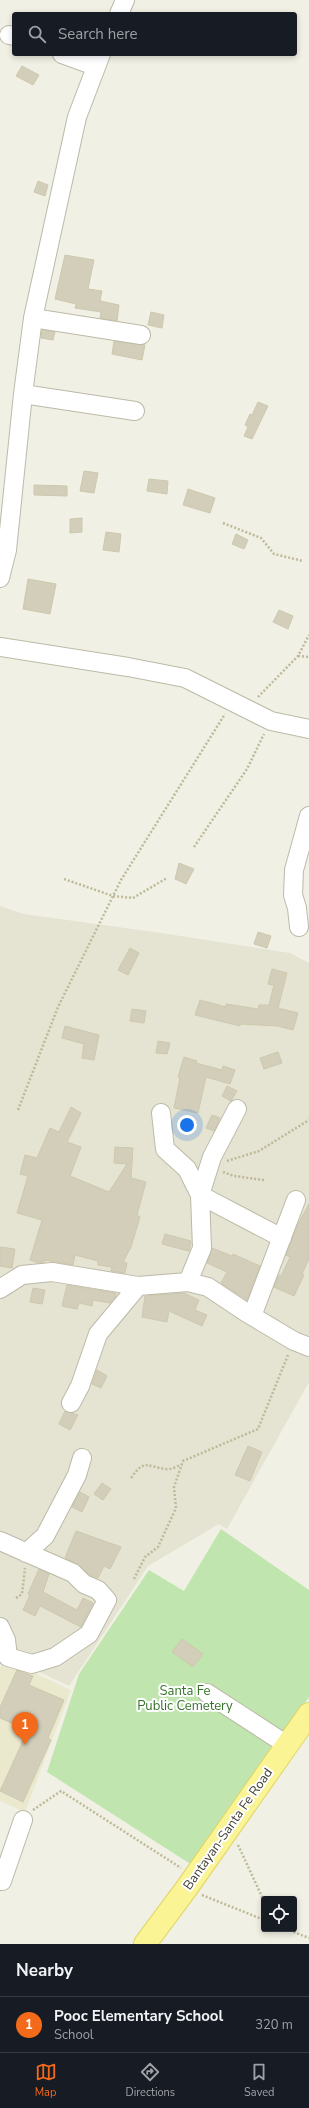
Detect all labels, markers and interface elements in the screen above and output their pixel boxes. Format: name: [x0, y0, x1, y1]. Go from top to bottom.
search box: [12, 12, 297, 56]
icon: search: [26, 23, 48, 45]
text: Search here: [58, 24, 138, 44]
your location: [177, 1115, 197, 1135]
park label: Santa Fe Public Cemetery: [137, 1682, 233, 1715]
pin: 1: [12, 1712, 38, 1745]
street label: Bantayan-Santa Fe Road: [179, 1764, 277, 1894]
map controls: [261, 1896, 297, 1932]
button: locate: [261, 1896, 297, 1932]
text: Nearby: [16, 1959, 73, 1982]
text: Pooc Elementary School: [54, 2006, 223, 2026]
text: 1: [25, 2016, 33, 2034]
text: 320 m: [255, 2016, 293, 2034]
text: School: [54, 2026, 94, 2044]
tab: Map: [35, 2061, 57, 2100]
tab: Directions: [126, 2061, 175, 2100]
tab: Saved: [244, 2061, 274, 2100]

